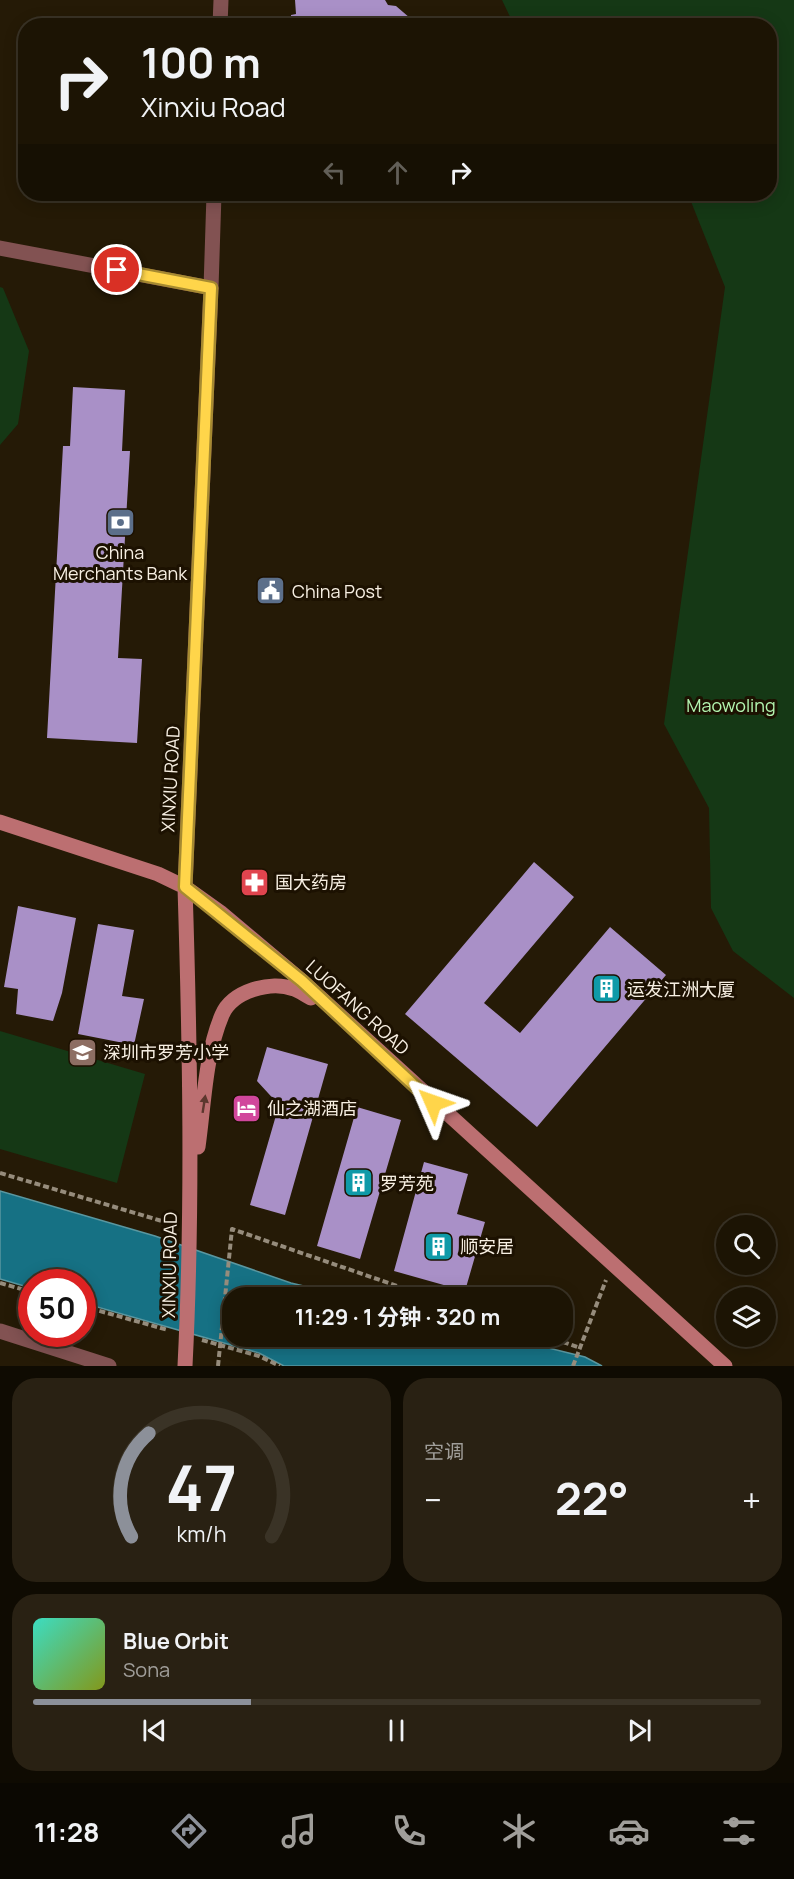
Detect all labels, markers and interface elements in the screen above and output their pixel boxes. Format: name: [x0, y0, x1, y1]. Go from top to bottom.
text: 100 m: [141, 33, 261, 91]
icon: right: [42, 42, 120, 120]
text: Xinxiu Road: [141, 88, 286, 125]
icon: left: [318, 156, 351, 189]
icon: ahead: [381, 156, 414, 189]
icon: right: [444, 156, 477, 189]
pin: [91, 244, 142, 295]
icon: arrive: [100, 253, 133, 286]
bank icon: China Merchants Bank: [104, 507, 136, 539]
place label: China Merchants Bank: [53, 540, 188, 585]
public building icon: China Post: [255, 575, 287, 607]
place label: China Post: [292, 579, 382, 603]
park label: Maowoling: [686, 693, 776, 717]
street label: XINXIU ROAD: [155, 725, 185, 833]
pharmacy icon: 国大药房: [238, 866, 270, 898]
place label: 国大药房: [275, 870, 347, 894]
street label: LUOFANG ROAD: [301, 954, 415, 1060]
building icon: 运发江洲大厦: [590, 973, 622, 1005]
place label: 运发江洲大厦: [627, 977, 735, 1001]
school or university icon: 深圳市罗芳小学: [66, 1036, 98, 1068]
place label: 深圳市罗芳小学: [103, 1040, 229, 1064]
position arrow: [401, 1071, 465, 1135]
hotel icon: 仙之湖酒店: [230, 1092, 262, 1124]
one-way arrow: [199, 1095, 208, 1114]
place label: 仙之湖酒店: [267, 1096, 357, 1120]
building icon: 罗芳苑: [343, 1167, 375, 1199]
place label: 罗芳苑: [380, 1171, 434, 1195]
street label: XINXIU ROAD: [156, 1212, 182, 1318]
map controls: [716, 1215, 776, 1347]
button: search: [716, 1215, 776, 1275]
building icon: 顺安居: [423, 1230, 455, 1262]
place label: 顺安居: [460, 1234, 514, 1258]
speed limit sign: 50: [18, 1269, 96, 1347]
button: layers: [716, 1287, 776, 1347]
text: 11:29 · 1 分钟 · 320 m: [295, 1302, 500, 1332]
text: 空调: [424, 1438, 464, 1465]
text: 47: [166, 1444, 237, 1530]
text: 22°: [555, 1467, 629, 1529]
text: −: [424, 1477, 442, 1522]
text: +: [742, 1477, 761, 1522]
text: km/h: [177, 1519, 226, 1548]
text: Blue Orbit: [123, 1626, 229, 1656]
text: Sona: [123, 1656, 170, 1683]
icon: previous: [138, 1714, 171, 1747]
icon: pause: [380, 1714, 413, 1747]
icon: next: [623, 1714, 656, 1747]
icon: directions: [168, 1810, 210, 1852]
icon: music: [278, 1810, 320, 1852]
icon: phone: [388, 1810, 430, 1852]
icon: climate: [498, 1810, 540, 1852]
icon: car: [608, 1810, 650, 1852]
icon: filters: [718, 1810, 760, 1852]
text: 11:28: [34, 1813, 100, 1850]

